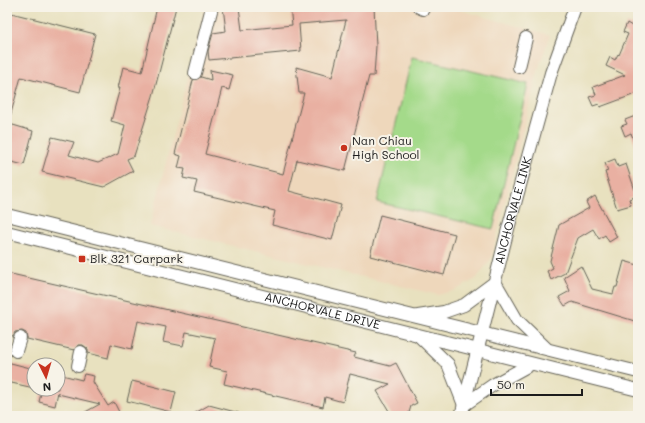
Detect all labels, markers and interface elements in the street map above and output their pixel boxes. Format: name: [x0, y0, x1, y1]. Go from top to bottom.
place label: Nan Chiau High School: [352, 132, 420, 162]
marker: Nan Chiau High School: [339, 143, 349, 153]
street label: ANCHORVALE LINK: [490, 154, 535, 266]
place label: Blk 321 Carpark: [90, 250, 183, 266]
marker: Blk 321 Carpark: [77, 254, 87, 264]
street label: ANCHORVALE DRIVE: [263, 288, 382, 332]
north arrow: [26, 357, 66, 397]
scale bar: [491, 371, 582, 397]
text: 50 m: [497, 376, 525, 392]
text: N: [42, 380, 52, 395]

